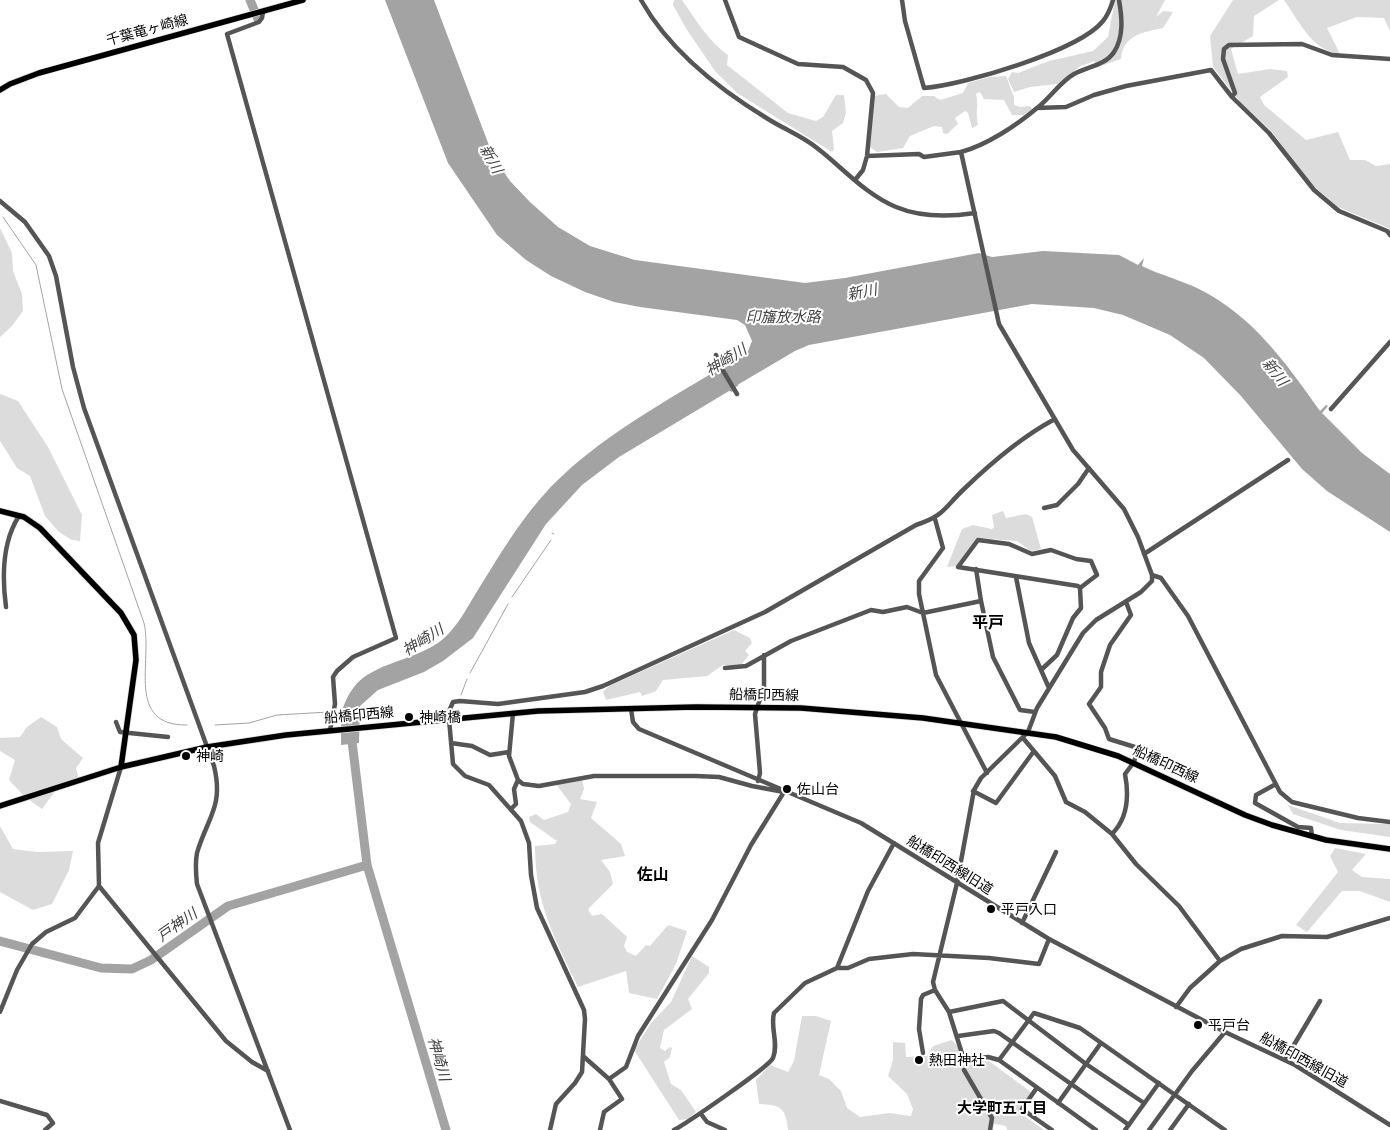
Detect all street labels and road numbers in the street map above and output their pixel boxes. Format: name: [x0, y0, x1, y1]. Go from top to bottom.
street label: 千葉竜ヶ崎線: [104, 11, 190, 49]
street label: 船橋印西線: [729, 686, 799, 704]
street label: 船橋印西線: [323, 704, 395, 726]
street label: 船橋印西線: [1131, 742, 1201, 786]
street label: 船橋印西線旧道: [904, 832, 996, 898]
street label: 船橋印西線旧道: [1257, 1029, 1351, 1091]

